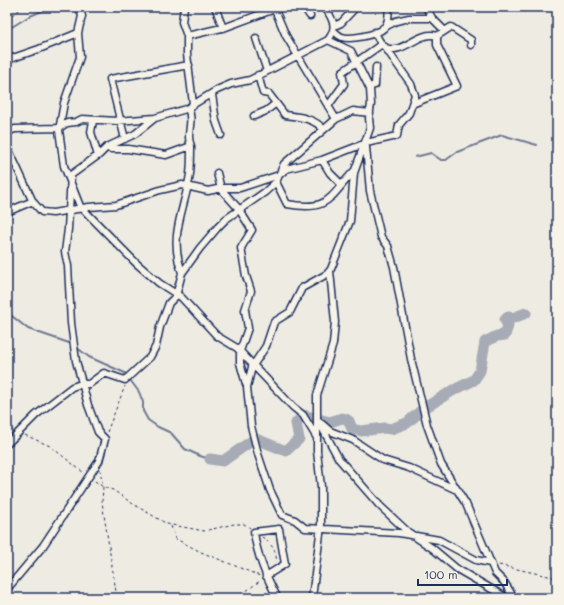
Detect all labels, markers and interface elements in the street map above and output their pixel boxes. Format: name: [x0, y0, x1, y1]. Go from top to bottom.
scale bar: [418, 561, 507, 587]
text: 100 m: [424, 566, 458, 582]

